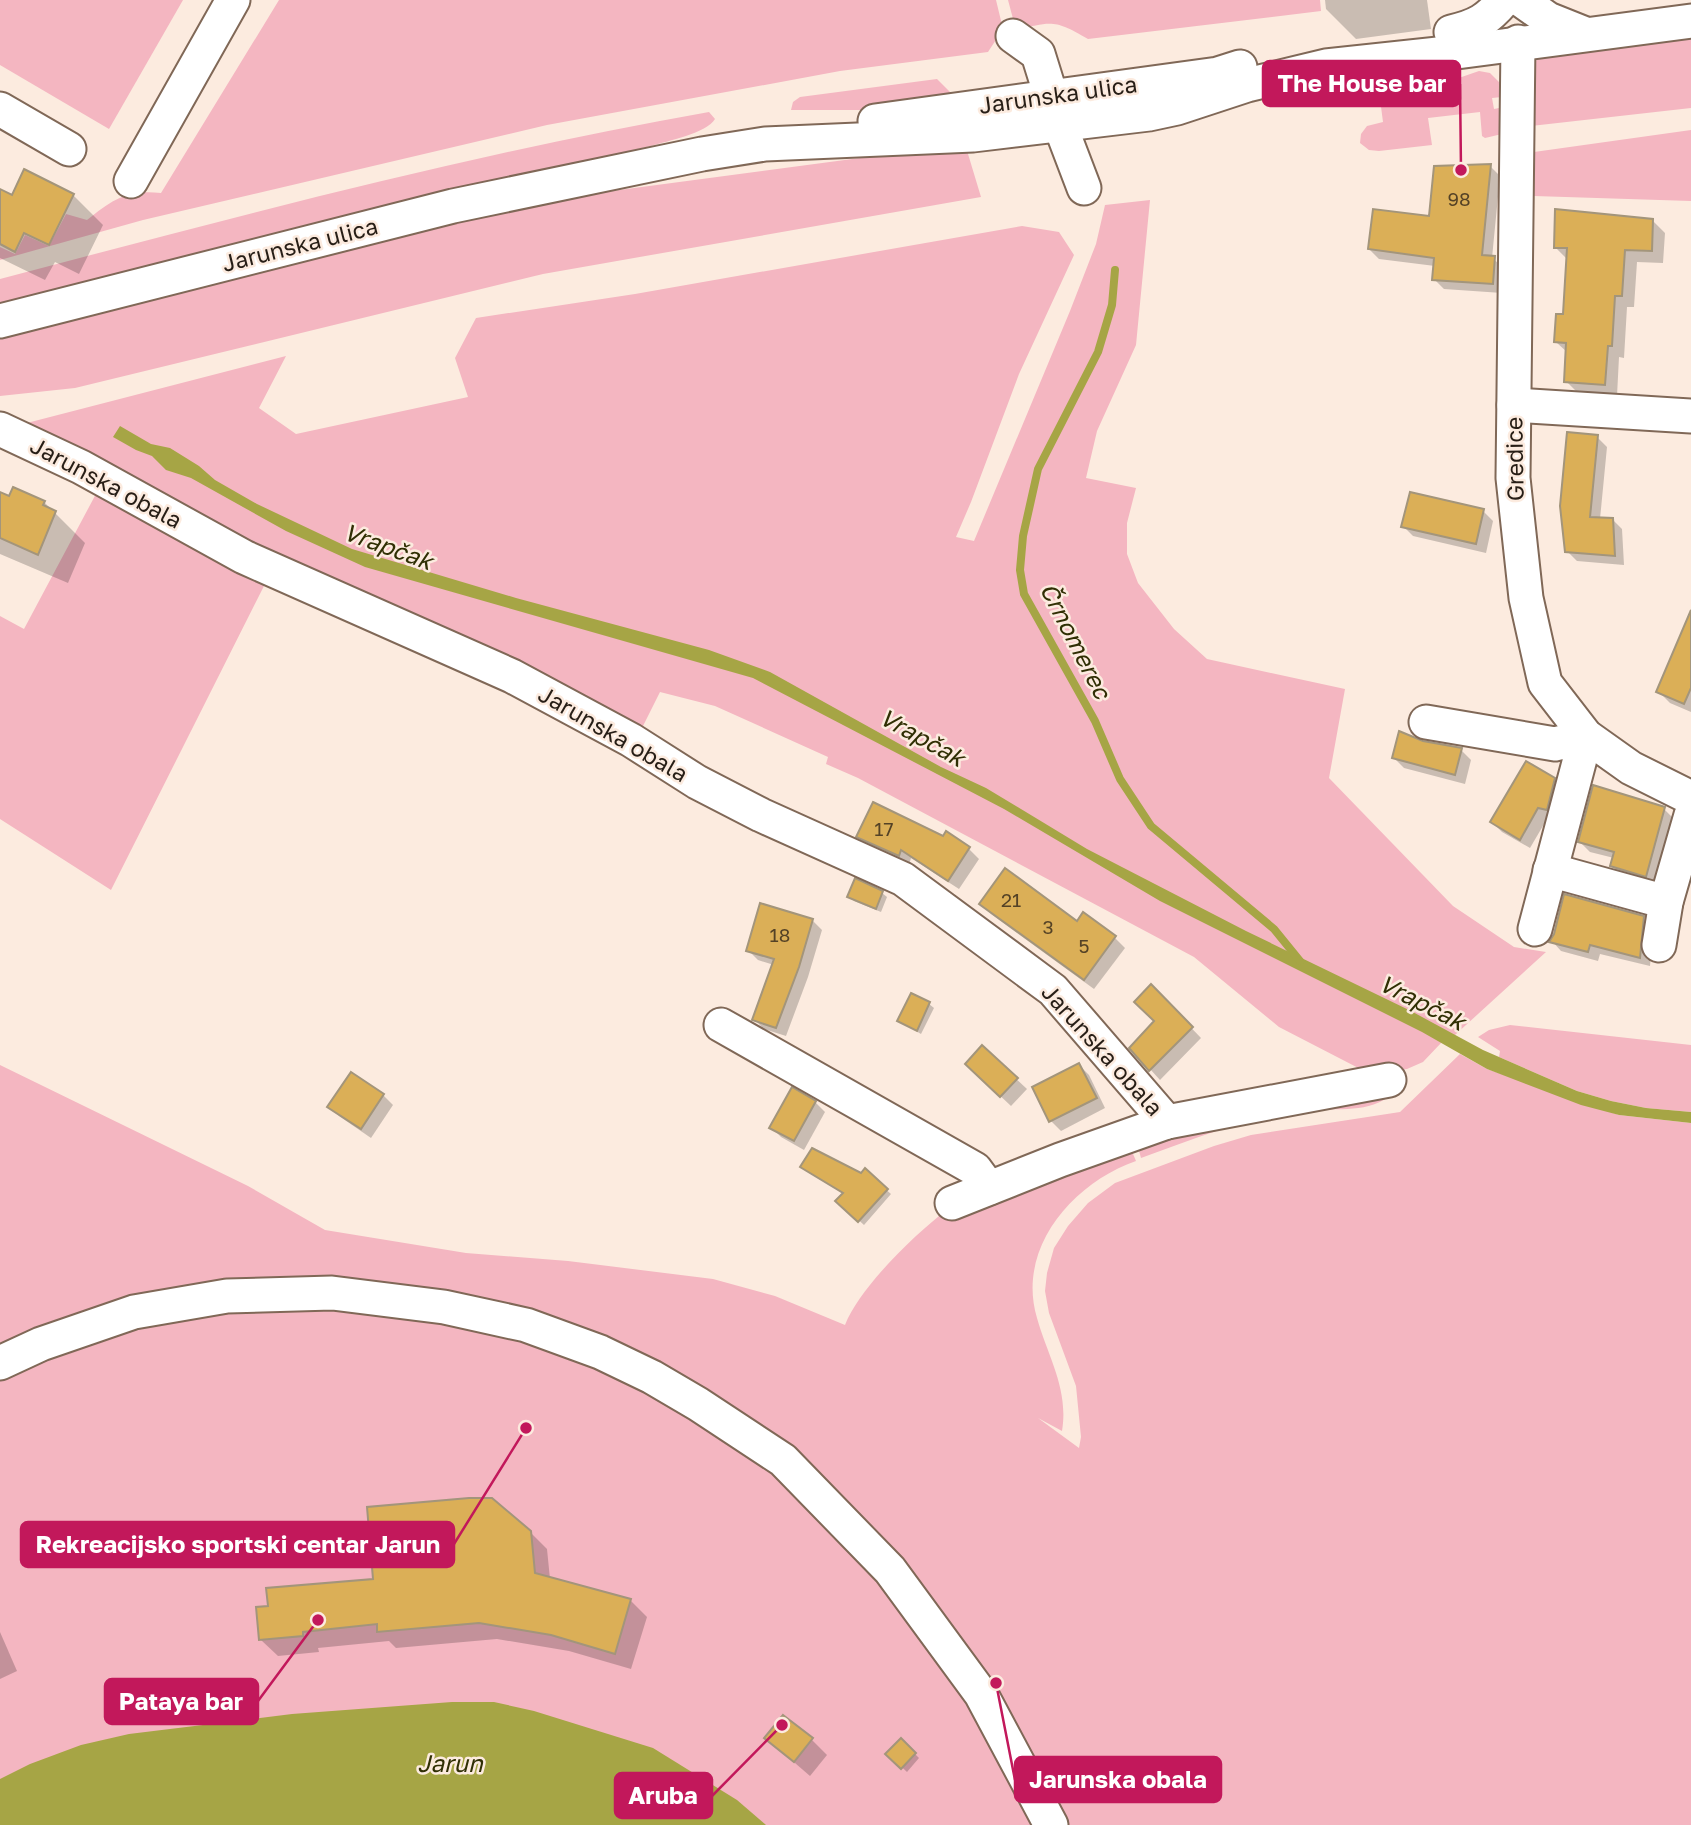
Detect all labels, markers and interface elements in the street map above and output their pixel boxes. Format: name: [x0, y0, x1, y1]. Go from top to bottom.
callout: The House bar: [1263, 61, 1460, 106]
text: The House bar: [1278, 68, 1446, 97]
street label: Jarunska ulica: [977, 69, 1139, 119]
house number: 98: [1447, 187, 1471, 210]
street label: Jarunska ulica: [219, 211, 381, 277]
street label: Gredice: [1499, 417, 1529, 501]
street label: Jarunska obala: [26, 430, 187, 534]
water label: Vrapčak: [340, 516, 439, 576]
water label: Črnomerec: [1035, 578, 1119, 705]
street label: Jarunska obala: [534, 679, 693, 787]
water label: Vrapčak: [875, 702, 972, 773]
house number: 17: [874, 817, 894, 840]
house number: 21: [1001, 888, 1021, 911]
house number: 3: [1042, 915, 1054, 938]
house number: 18: [770, 923, 790, 946]
house number: 5: [1078, 934, 1090, 957]
water label: Vrapčak: [1375, 968, 1473, 1037]
street label: Jarunska obala: [1036, 978, 1169, 1121]
callout: Rekreacijsko sportski centar Jarun: [21, 1522, 454, 1567]
text: Rekreacijsko sportski centar Jarun: [36, 1529, 440, 1558]
callout: Pataya bar: [105, 1679, 258, 1724]
text: Pataya bar: [119, 1686, 243, 1715]
water label: Jarun: [417, 1748, 484, 1777]
callout: Jarunska obala: [1015, 1757, 1221, 1802]
text: Jarunska obala: [1029, 1764, 1207, 1793]
callout: Aruba: [615, 1773, 712, 1818]
text: Aruba: [628, 1780, 698, 1809]

